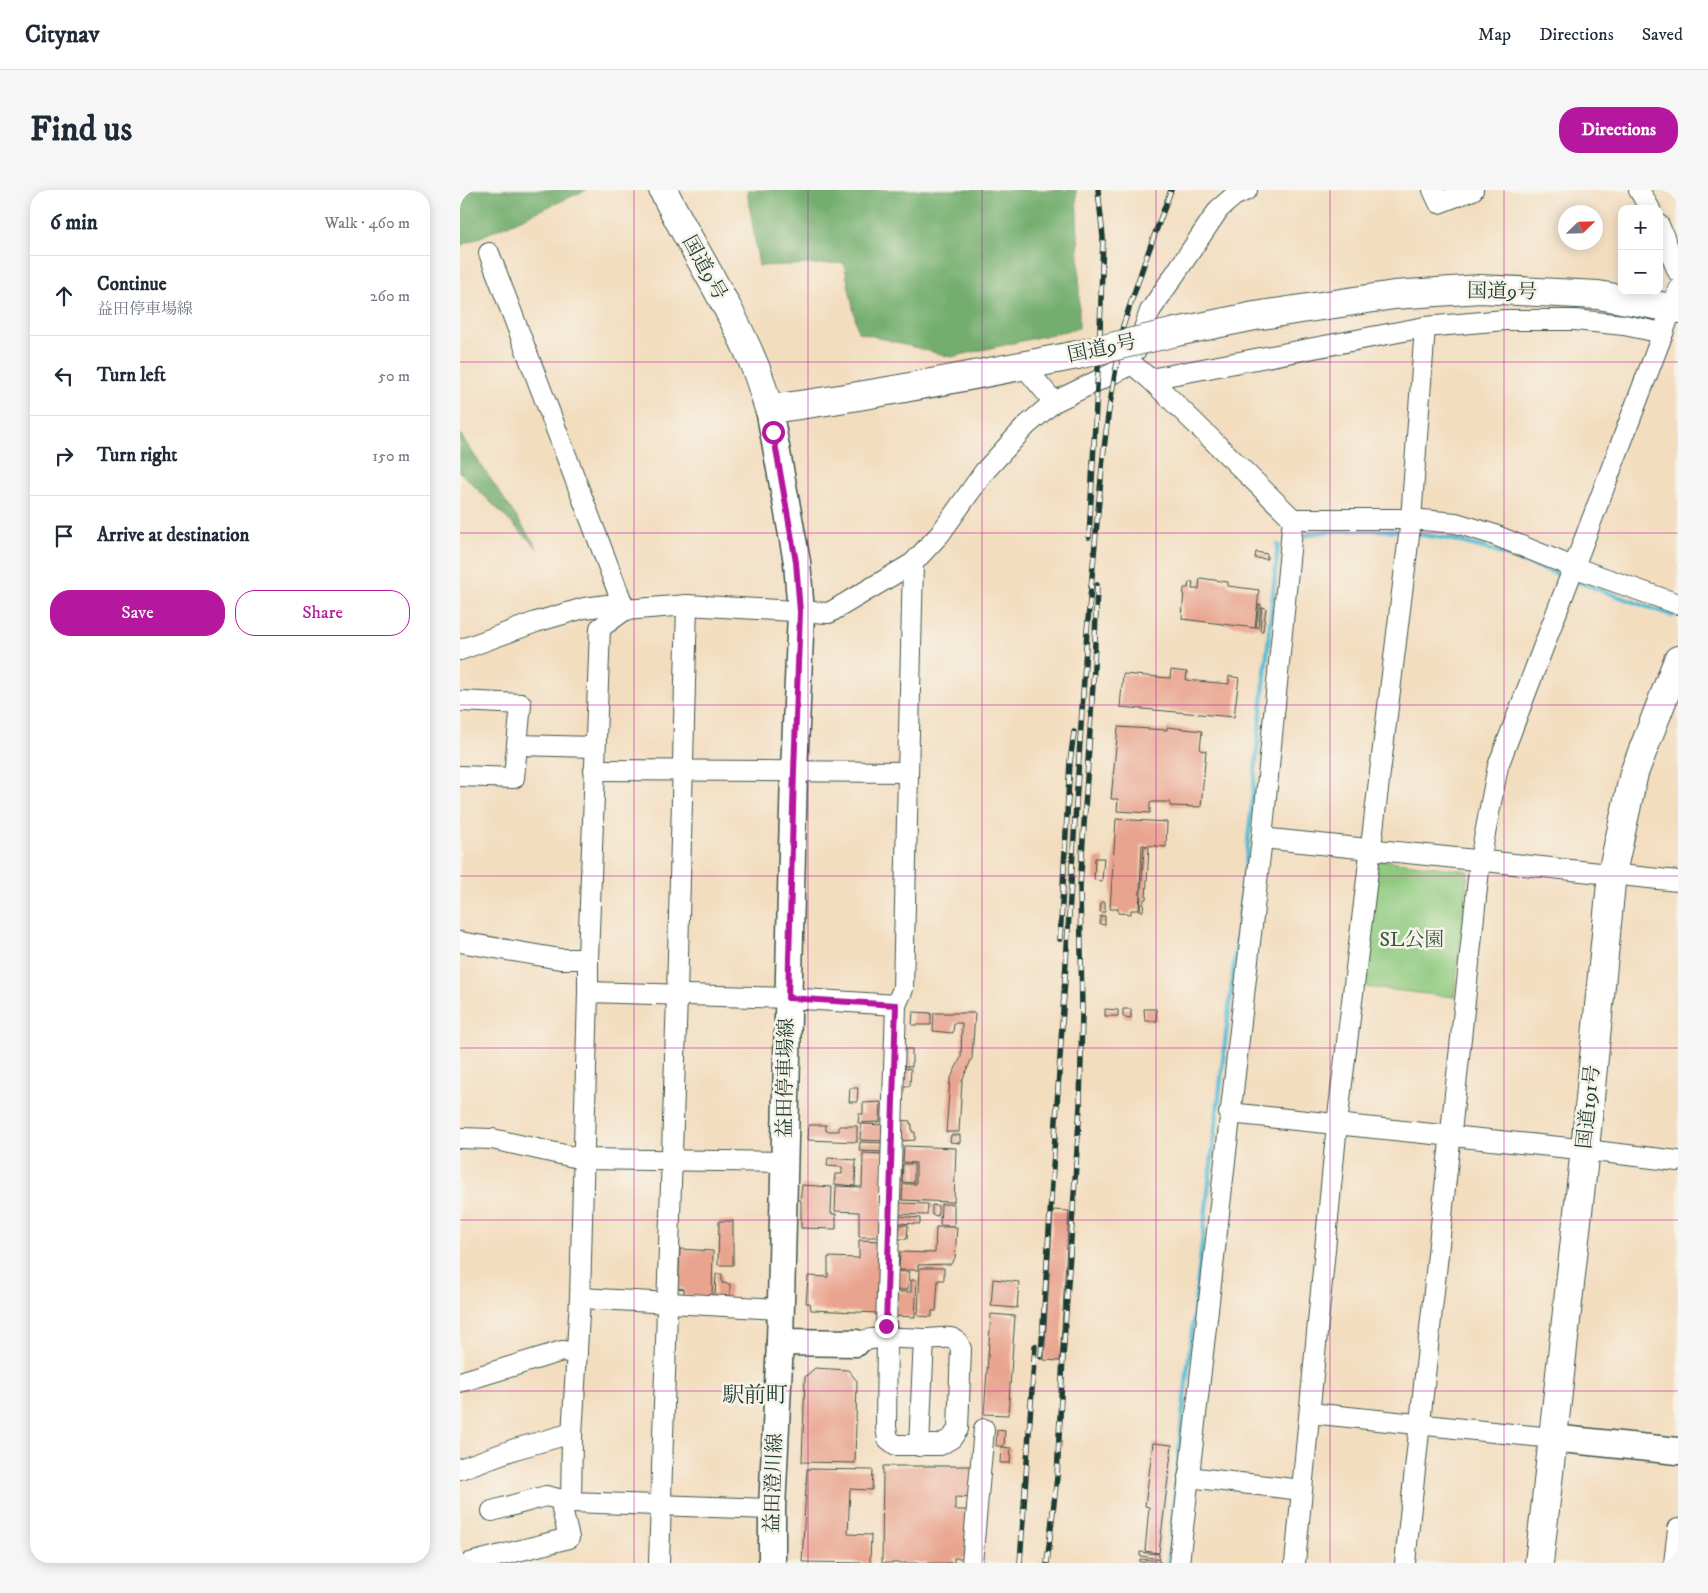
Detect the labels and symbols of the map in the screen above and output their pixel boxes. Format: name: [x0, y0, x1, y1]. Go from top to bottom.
north arrow: [1558, 205, 1603, 250]
street label: 国道9号: [676, 231, 732, 305]
street label: 国道9号: [1467, 279, 1537, 305]
street label: 国道9号: [1065, 329, 1139, 369]
route start: [762, 421, 785, 444]
park label: SL公園: [1380, 928, 1444, 953]
street label: 益田停車場線: [772, 1018, 800, 1138]
street label: 国道191号: [1572, 1064, 1606, 1150]
route end: [875, 1315, 898, 1338]
district label: 駅前町: [722, 1382, 788, 1409]
street label: 益田澄川線: [760, 1433, 788, 1533]

